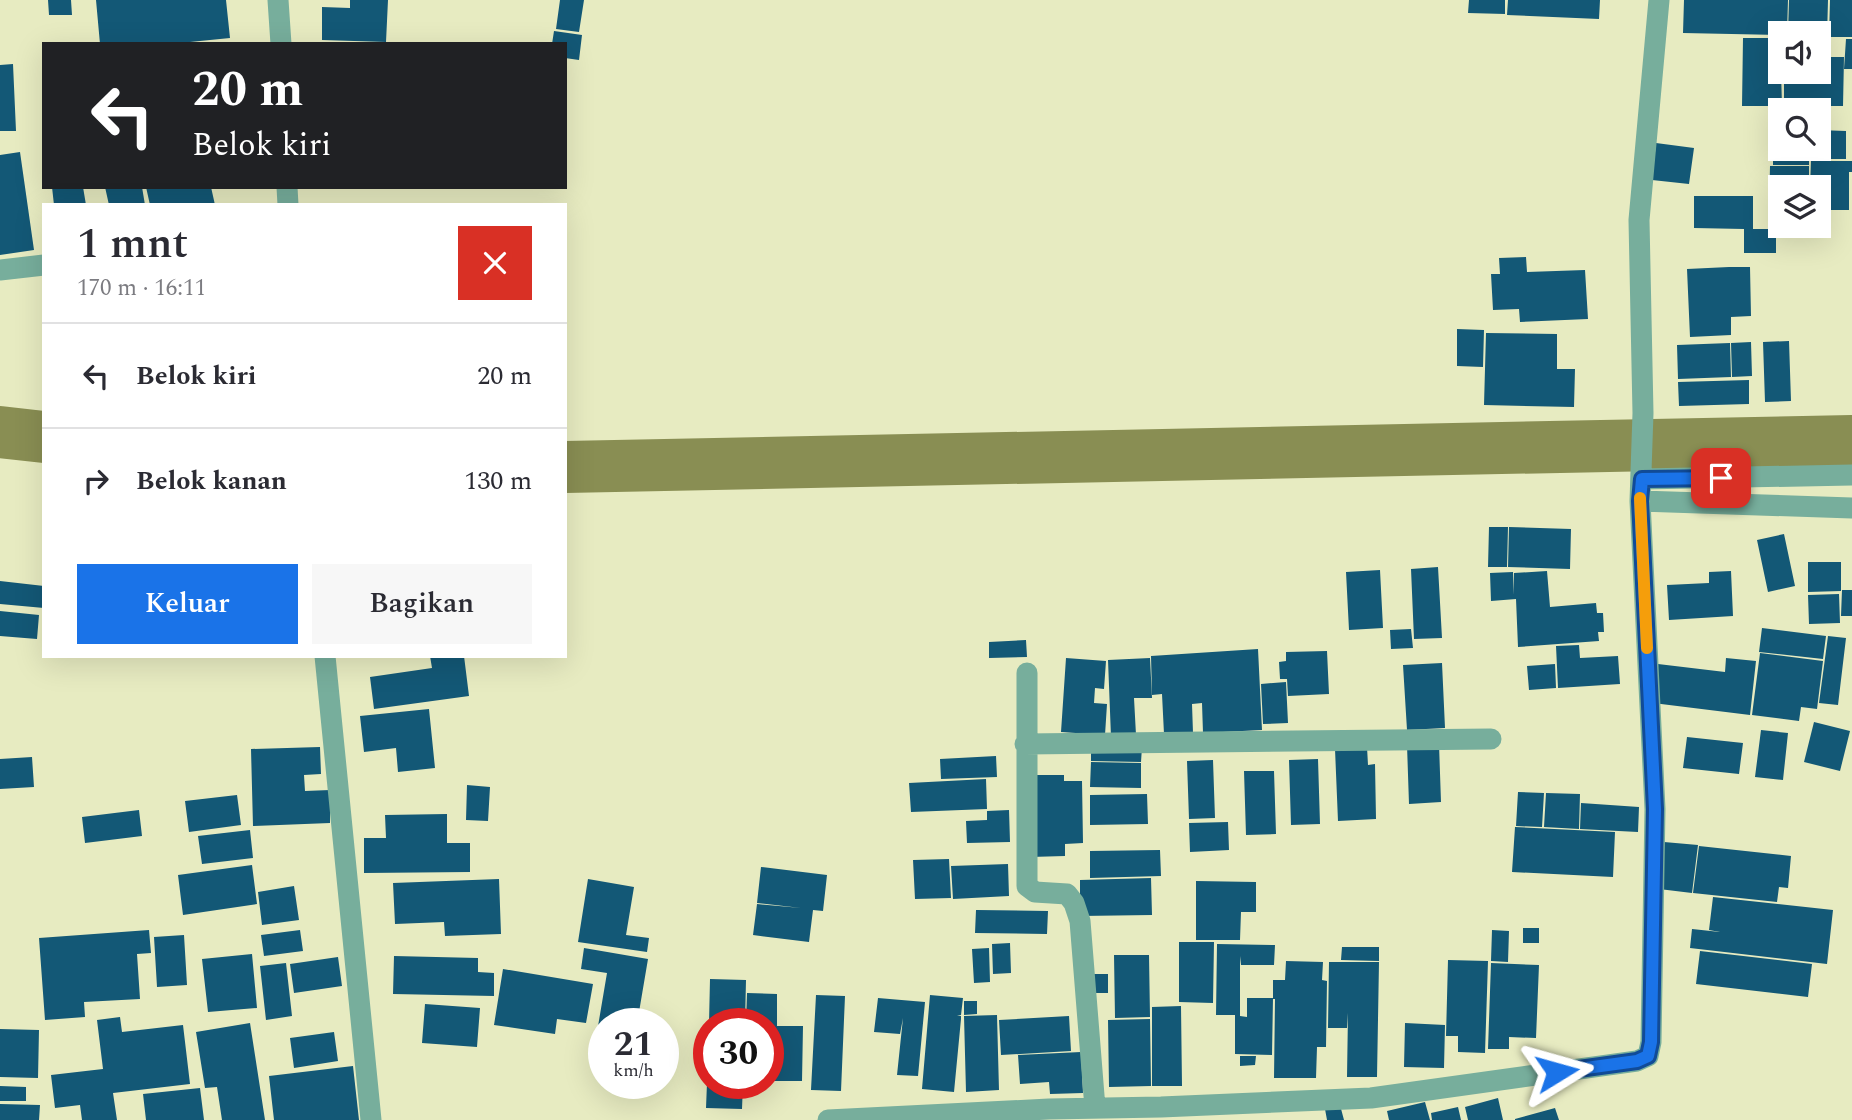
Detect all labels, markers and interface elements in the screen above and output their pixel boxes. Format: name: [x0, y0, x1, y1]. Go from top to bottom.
map controls: [1768, 21, 1831, 238]
button: sound: [1768, 21, 1831, 84]
text: 20 m: [192, 53, 303, 128]
icon: left: [77, 70, 168, 161]
button: search: [1768, 98, 1831, 161]
text: Belok kiri: [192, 121, 331, 170]
button: layers: [1768, 175, 1831, 238]
text: 1 mnt: [77, 213, 188, 276]
button: close: [458, 226, 532, 300]
text: 170 m · 16:11: [77, 271, 206, 306]
text: Belok kiri: [136, 356, 256, 396]
text: 20 m: [477, 356, 532, 396]
icon: left: [77, 357, 115, 395]
pin: [1691, 448, 1751, 508]
icon: arrive: [1702, 459, 1740, 497]
text: Belok kanan: [136, 461, 287, 501]
text: 130 m: [464, 461, 532, 501]
icon: right: [77, 462, 115, 500]
button: Keluar: [77, 564, 298, 644]
button: Bagikan: [312, 564, 532, 644]
speed limit sign: 30: [693, 1008, 784, 1099]
text: 21: [614, 1018, 653, 1071]
position arrow: [1520, 1035, 1594, 1109]
text: km/h: [613, 1057, 654, 1084]

